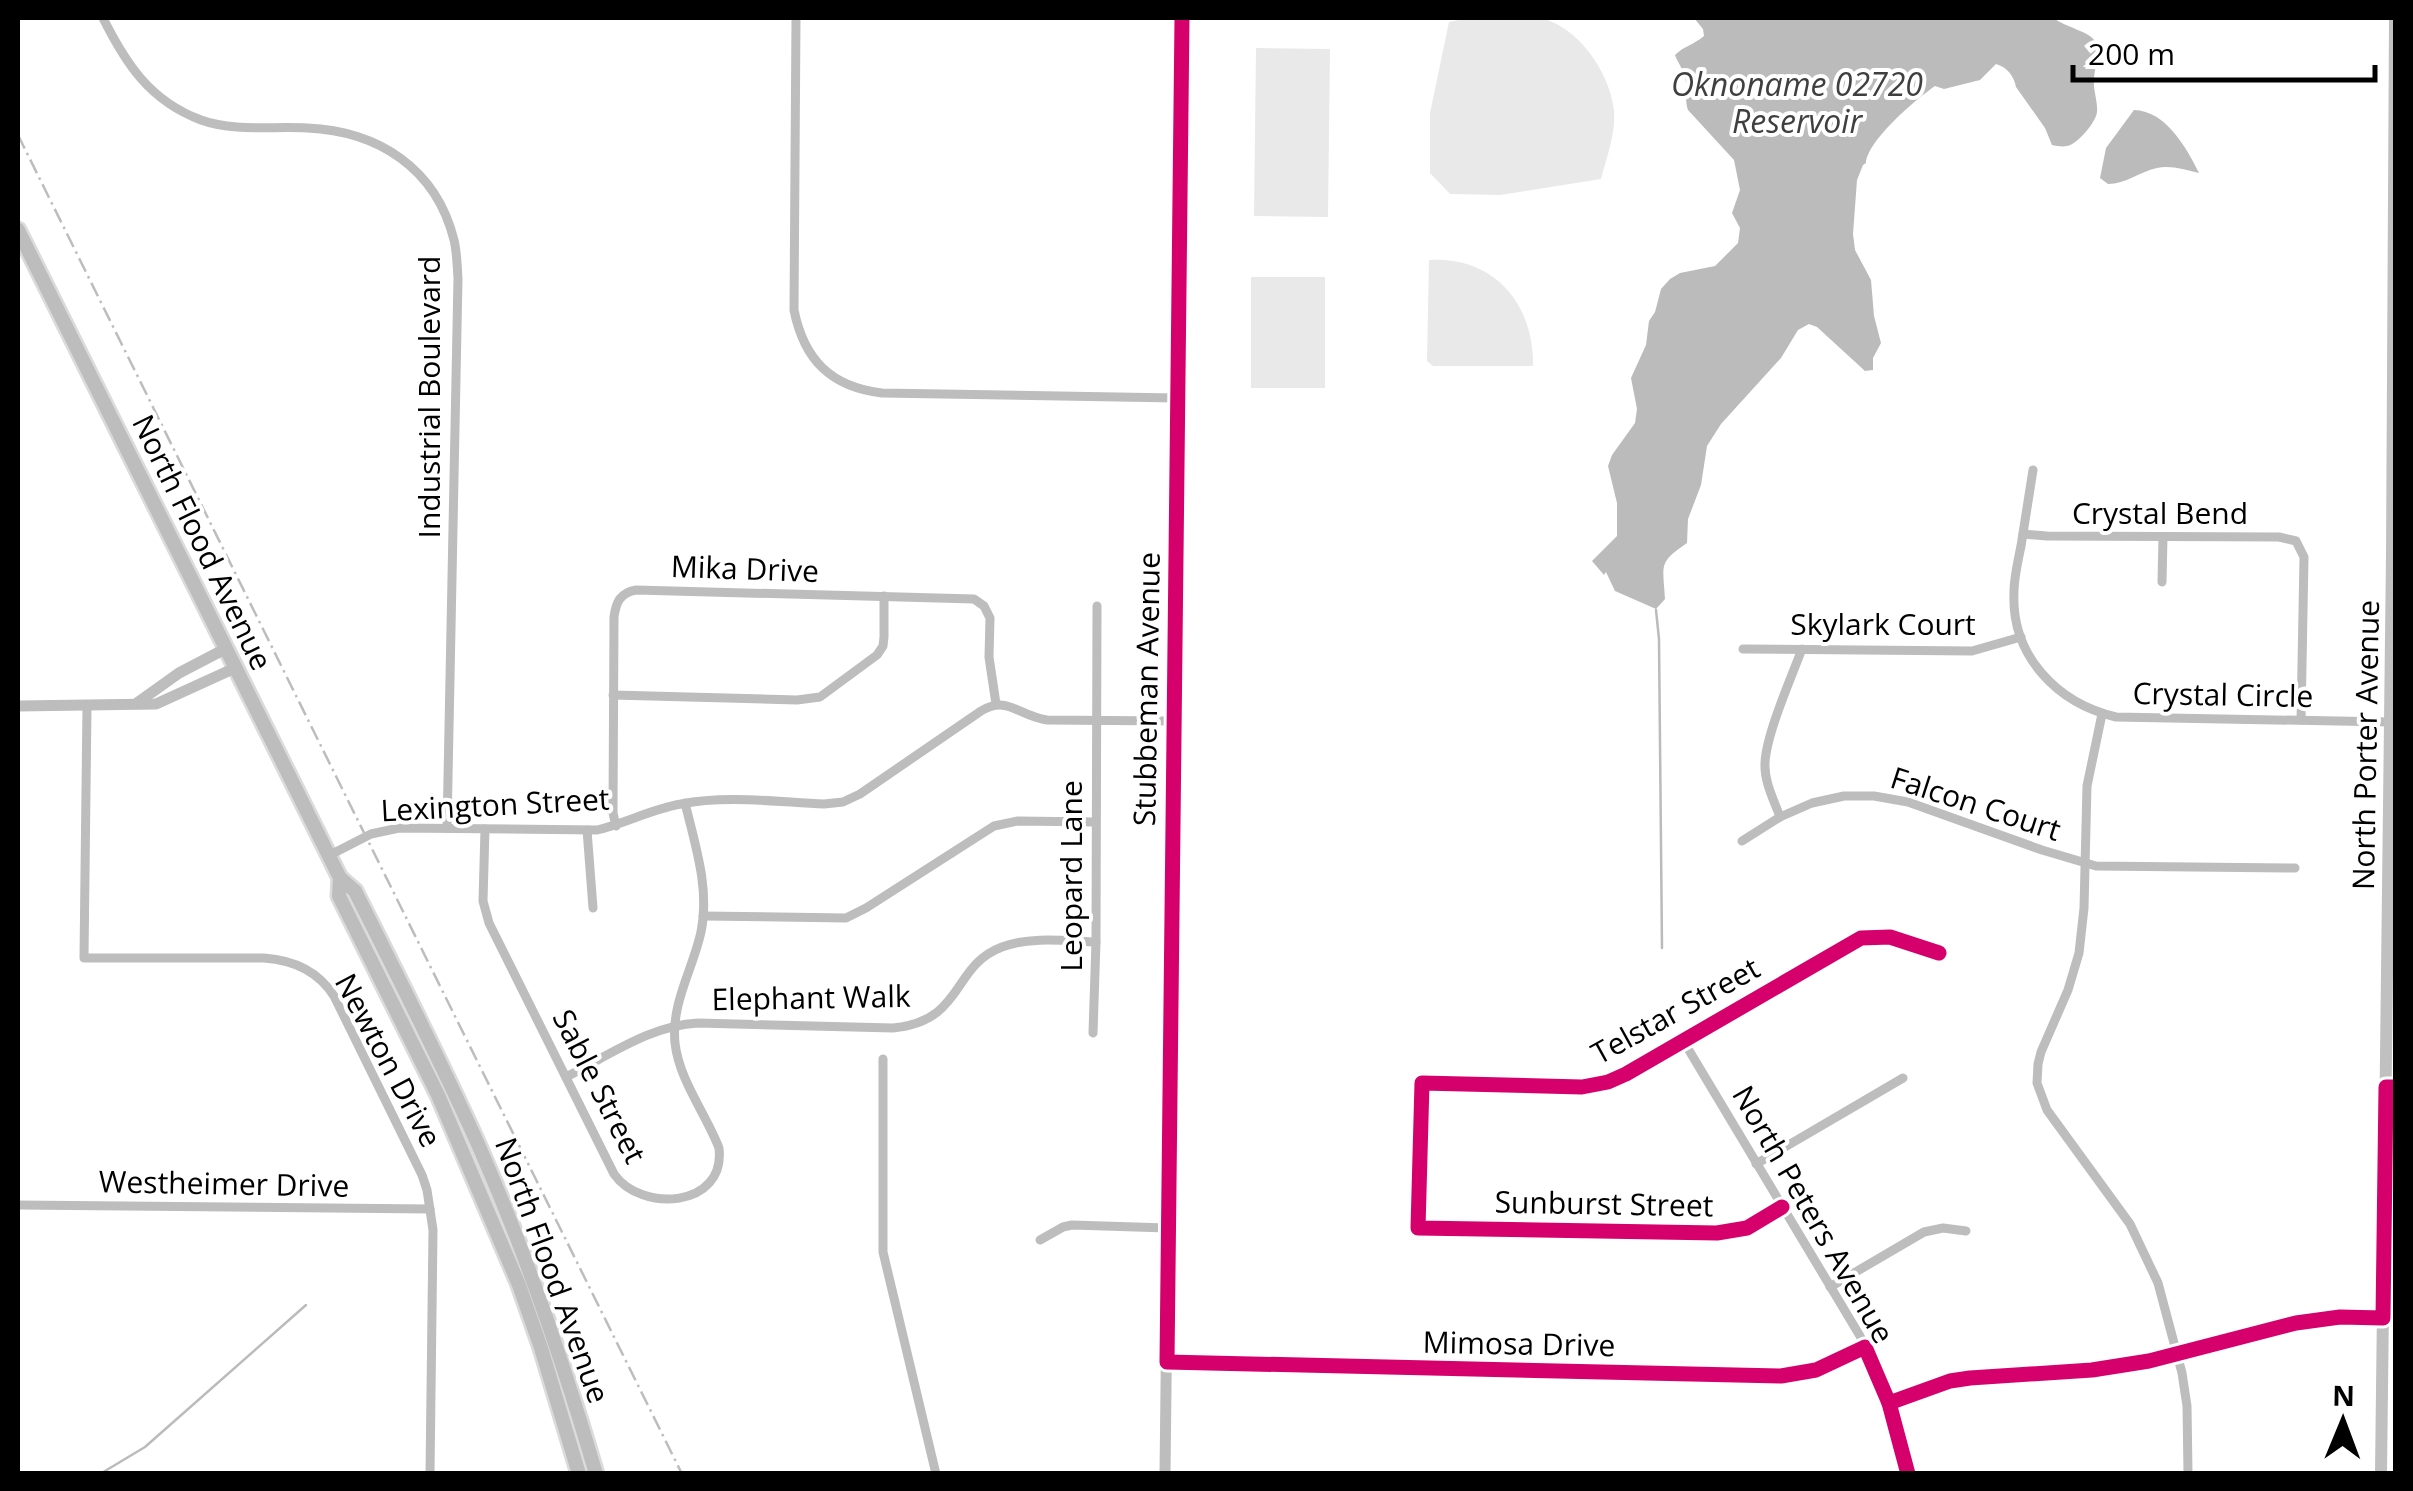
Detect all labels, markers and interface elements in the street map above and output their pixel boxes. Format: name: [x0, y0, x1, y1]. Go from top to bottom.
scale bar: [2073, 20, 2376, 82]
text: 200 m: [2088, 33, 2175, 74]
water label: Oknoname 02720 Reservoir: [1671, 62, 1923, 142]
street label: Industrial Boulevard: [408, 256, 449, 538]
street label: North Flood Avenue: [123, 407, 283, 677]
street label: Crystal Bend: [2072, 492, 2248, 533]
street label: Mika Drive: [670, 545, 820, 591]
street label: Stubbeman Avenue: [1123, 552, 1169, 826]
street label: North Porter Avenue: [2342, 600, 2388, 890]
street label: Skylark Court: [1790, 603, 1976, 644]
street label: Crystal Circle: [2132, 672, 2314, 716]
street label: Falcon Court: [1886, 756, 2066, 850]
street label: Lexington Street: [379, 778, 611, 830]
street label: Leopard Lane: [1050, 780, 1091, 972]
street label: Telstar Street: [1584, 947, 1766, 1073]
street label: Newton Drive: [326, 966, 452, 1154]
street label: Elephant Walk: [711, 975, 911, 1019]
street label: Sable Street: [544, 1002, 656, 1170]
street label: North Peters Avenue: [1723, 1078, 1905, 1350]
street label: North Flood Avenue: [486, 1132, 620, 1408]
street label: Westheimer Drive: [98, 1160, 350, 1206]
street label: Sunburst Street: [1494, 1181, 1714, 1225]
street label: Mimosa Drive: [1422, 1321, 1616, 1365]
north arrow: [2293, 1371, 2393, 1471]
text: N: [2332, 1376, 2355, 1414]

